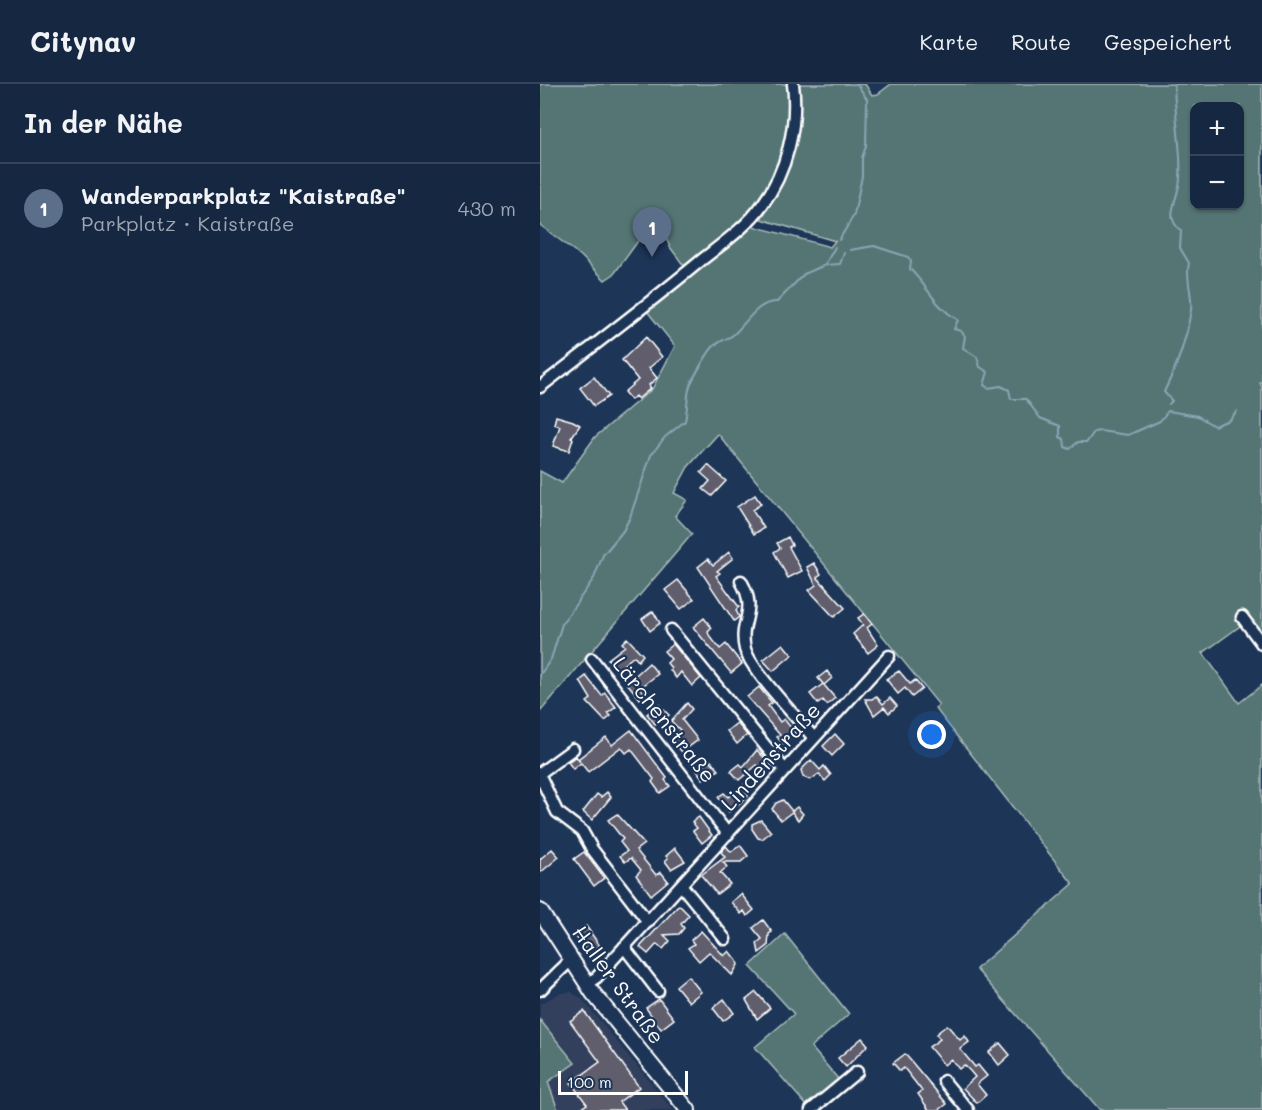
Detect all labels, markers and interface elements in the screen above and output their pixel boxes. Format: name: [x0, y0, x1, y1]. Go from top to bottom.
text: Citynav: [30, 23, 136, 59]
text: Karte: [920, 28, 978, 55]
text: Route: [1011, 28, 1071, 55]
text: Gespeichert: [1104, 28, 1232, 55]
map controls: [1190, 102, 1244, 210]
button: +: [1190, 102, 1244, 156]
text: In der Nähe: [24, 106, 183, 140]
button: −: [1190, 156, 1244, 210]
text: Wanderparkplatz "Kaistraße": [81, 181, 406, 210]
text: 1: [39, 195, 48, 221]
text: 430 m: [458, 195, 516, 221]
pin: 1: [632, 208, 672, 257]
text: Parkplatz · Kaistraße: [81, 210, 294, 236]
street label: Lärchenstraße: [607, 651, 723, 788]
street label: Lindenstraße: [714, 696, 826, 816]
your location: [917, 720, 946, 749]
street label: Haller Straße: [567, 920, 671, 1049]
scale bar: [558, 1068, 688, 1096]
text: 100 m: [567, 1071, 612, 1092]

